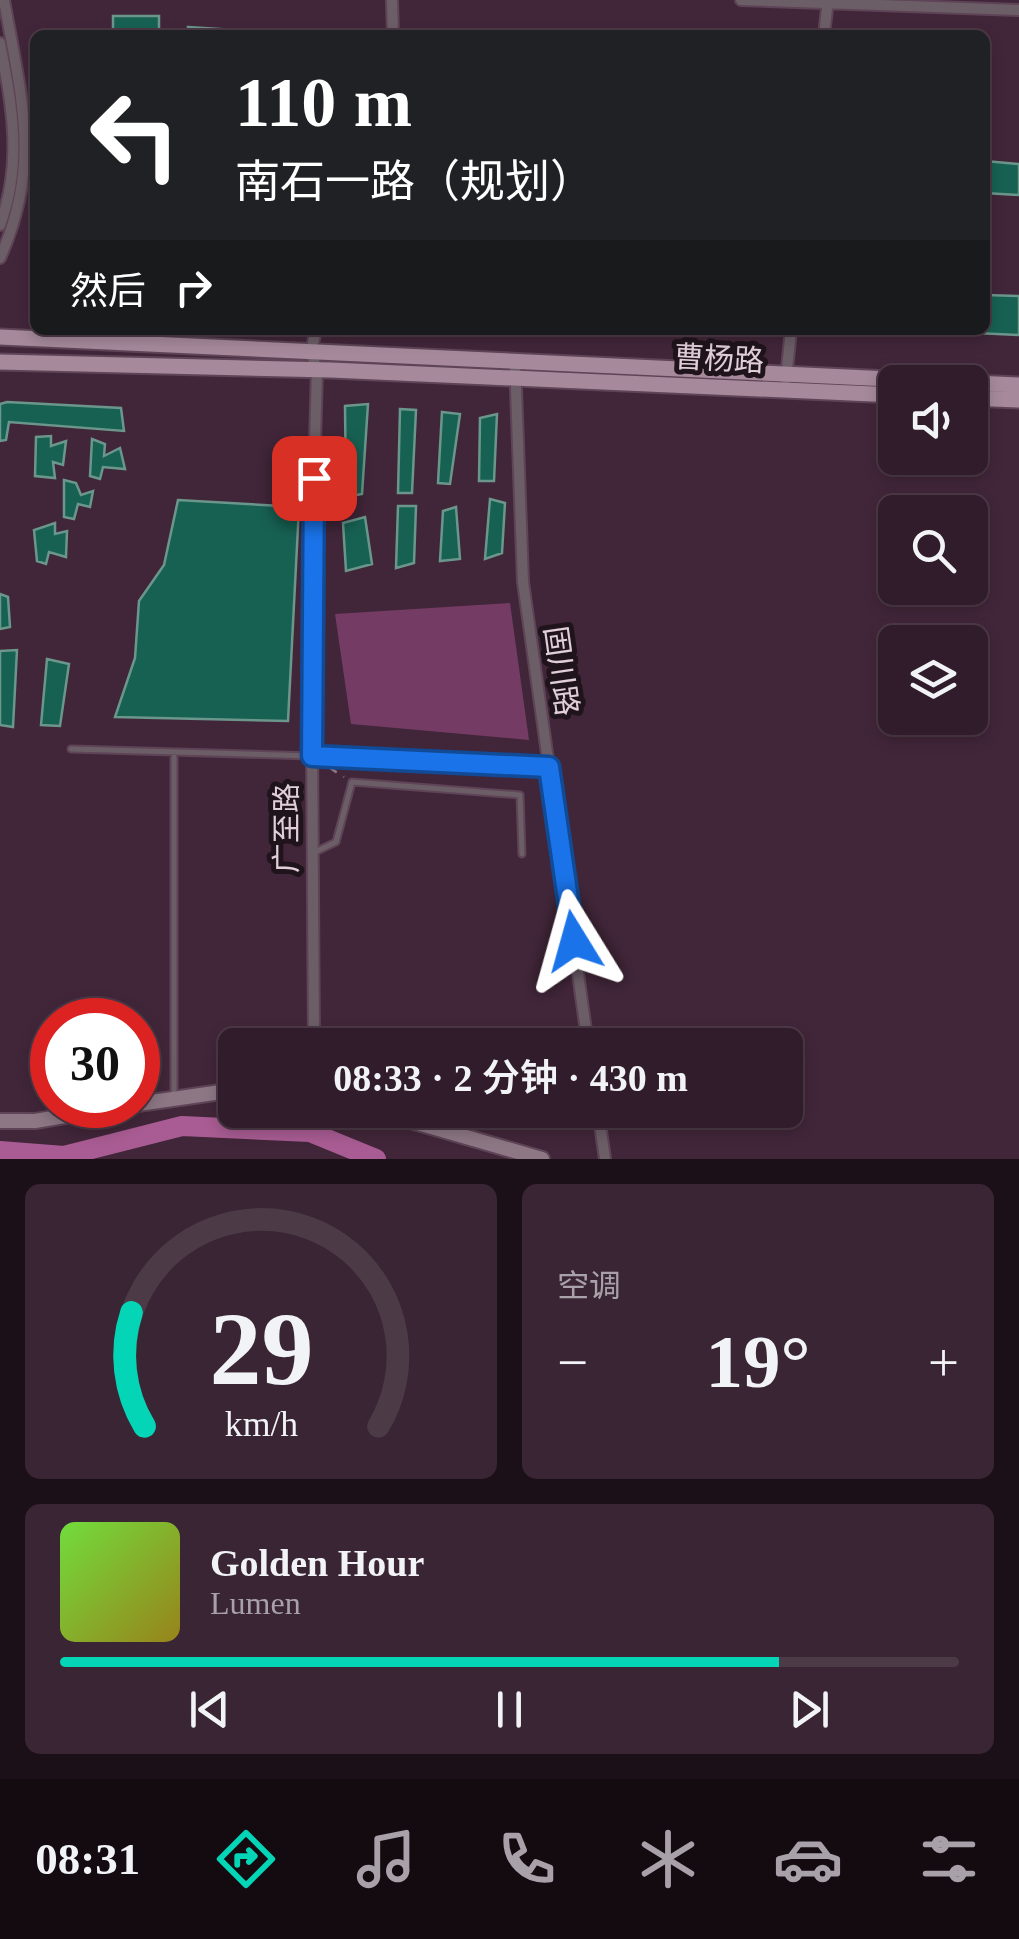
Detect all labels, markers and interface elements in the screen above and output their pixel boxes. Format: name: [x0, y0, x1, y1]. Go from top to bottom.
text: 110 m: [235, 64, 412, 141]
icon: left: [70, 70, 200, 200]
text: 南石一路（规划）: [235, 157, 595, 207]
icon: right: [166, 260, 221, 315]
text: 然后: [70, 270, 146, 312]
street label: 曹杨路: [673, 340, 765, 377]
map controls: [878, 365, 988, 735]
button: sound: [878, 365, 988, 475]
pin: [272, 436, 357, 521]
icon: arrive: [287, 451, 342, 506]
button: search: [878, 495, 988, 605]
street label: 固川路: [539, 624, 584, 718]
button: layers: [878, 625, 988, 735]
street label: 广至路: [270, 783, 303, 873]
position arrow: [522, 889, 626, 993]
speed limit sign: 30: [30, 998, 160, 1128]
text: 08:33 · 2 分钟 · 430 m: [333, 1057, 688, 1099]
text: 空调: [557, 1268, 621, 1304]
text: 29: [209, 1291, 313, 1406]
text: 19°: [706, 1320, 811, 1403]
text: −: [557, 1332, 588, 1393]
text: +: [928, 1332, 959, 1393]
text: km/h: [224, 1404, 298, 1444]
text: Golden Hour: [210, 1542, 424, 1584]
text: Lumen: [210, 1585, 301, 1621]
icon: previous: [182, 1682, 237, 1737]
icon: pause: [482, 1682, 537, 1737]
icon: next: [782, 1682, 837, 1737]
icon: directions: [211, 1824, 281, 1894]
icon: music: [351, 1824, 421, 1894]
icon: phone: [492, 1824, 562, 1894]
icon: climate: [633, 1824, 703, 1894]
icon: car: [773, 1824, 843, 1894]
icon: filters: [914, 1824, 984, 1894]
text: 08:31: [35, 1834, 140, 1884]

